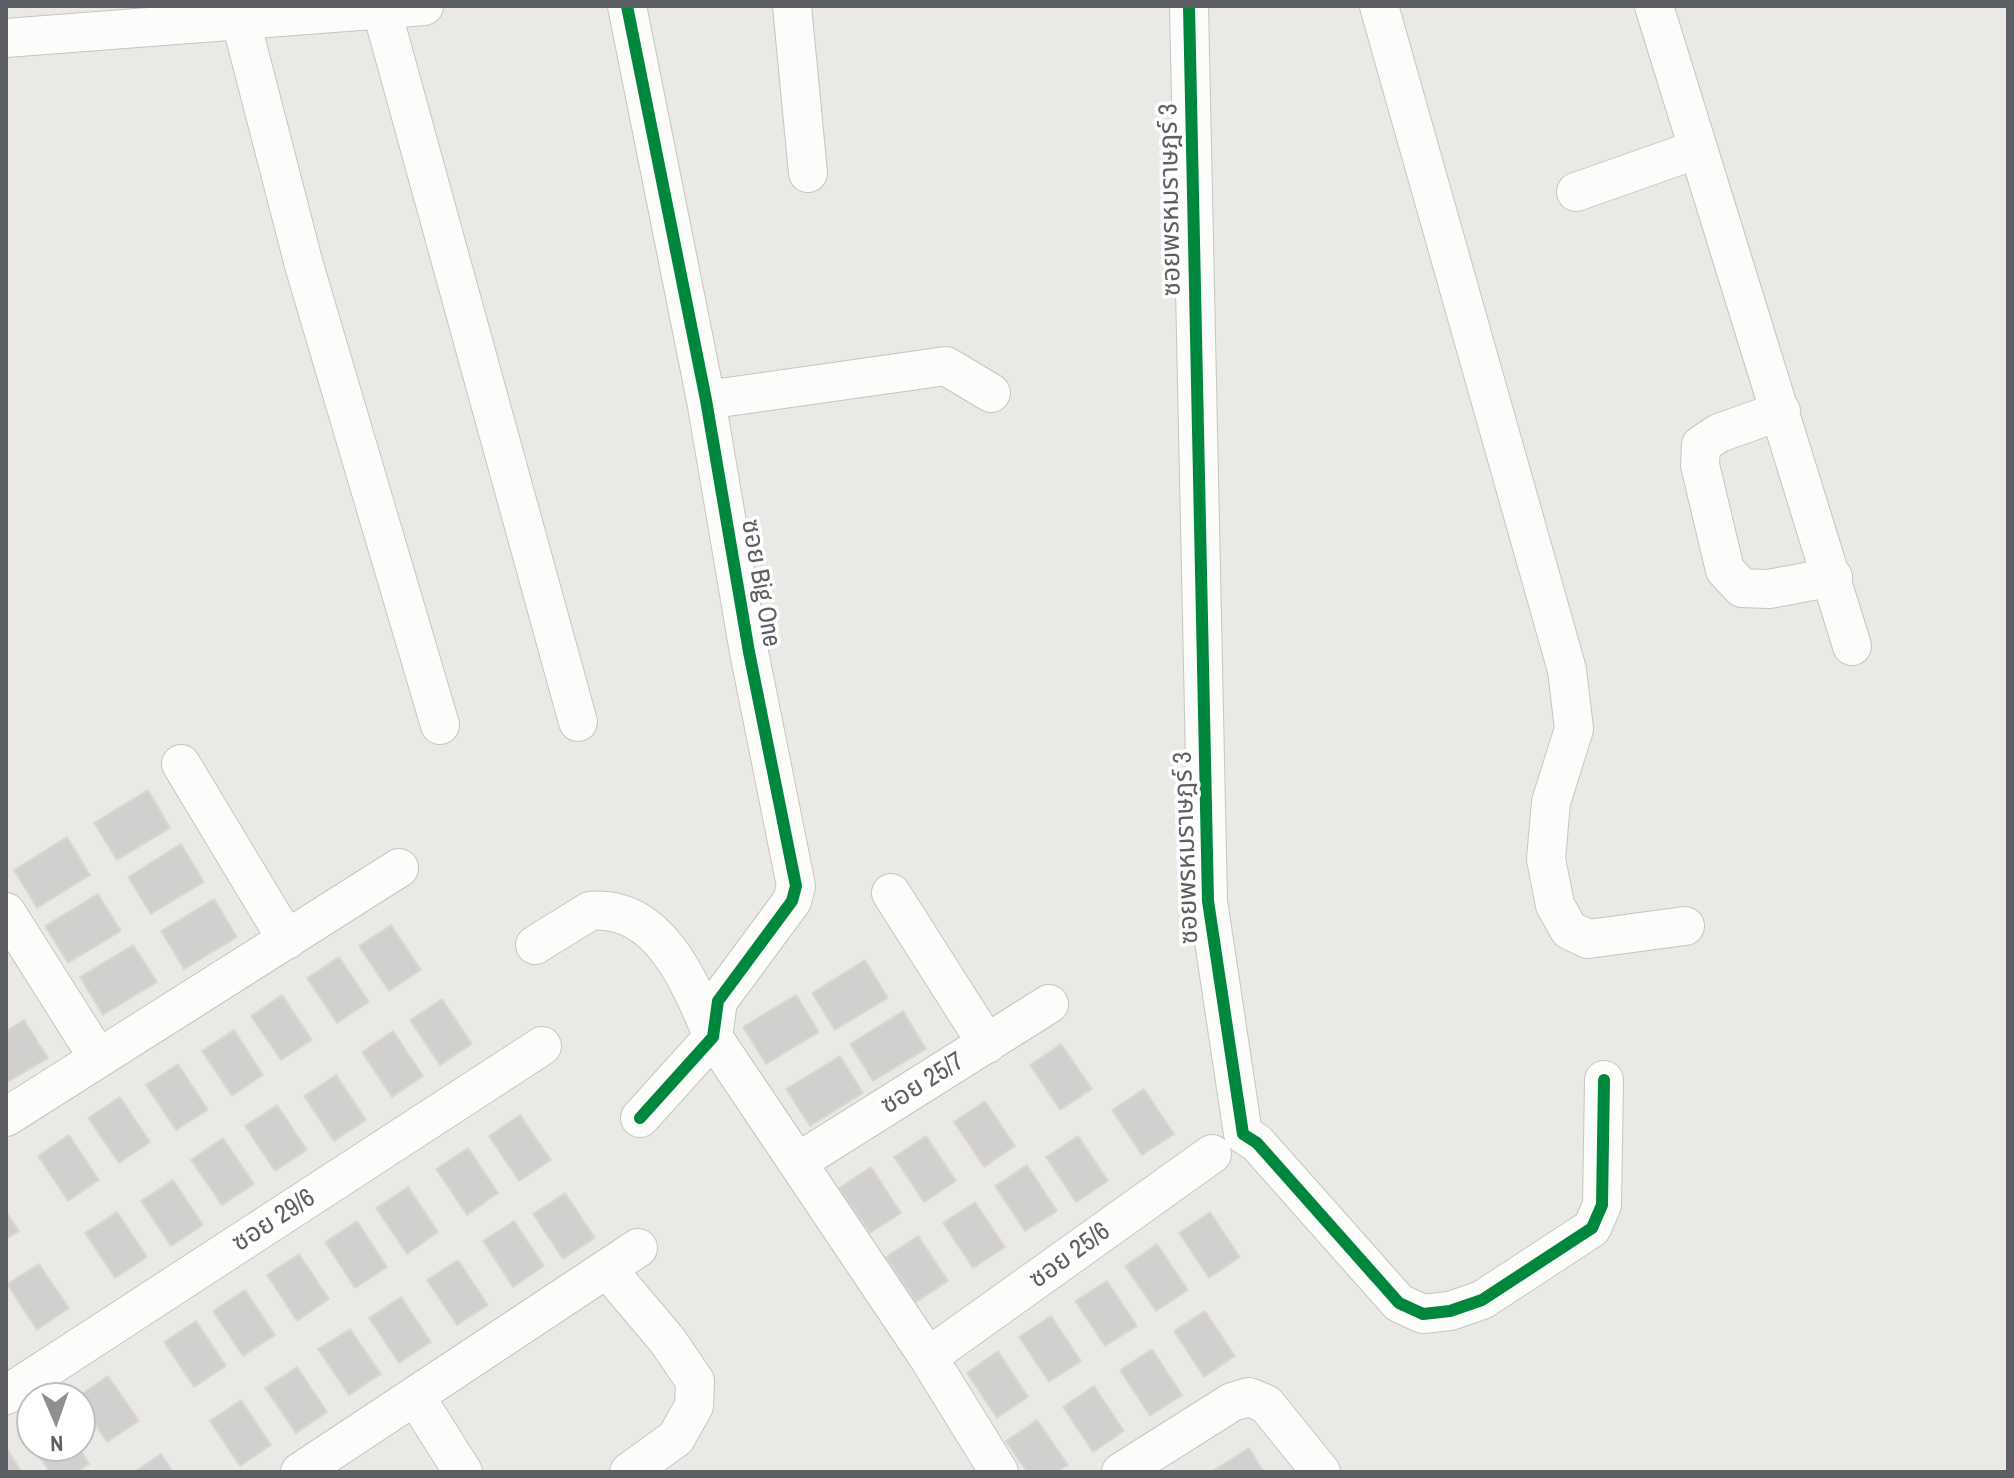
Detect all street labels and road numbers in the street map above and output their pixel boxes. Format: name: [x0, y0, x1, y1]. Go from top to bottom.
street label: ซอยพรหมราษฎร์ 3: [1154, 103, 1188, 297]
street label: ซอย Big One: [733, 517, 787, 649]
street label: ซอยพรหมราษฎร์ 3: [1168, 751, 1206, 945]
street label: ซอย 25/7: [876, 1046, 970, 1122]
street label: ซอย 29/6: [227, 1183, 321, 1259]
street label: ซอย 25/6: [1024, 1216, 1116, 1296]

